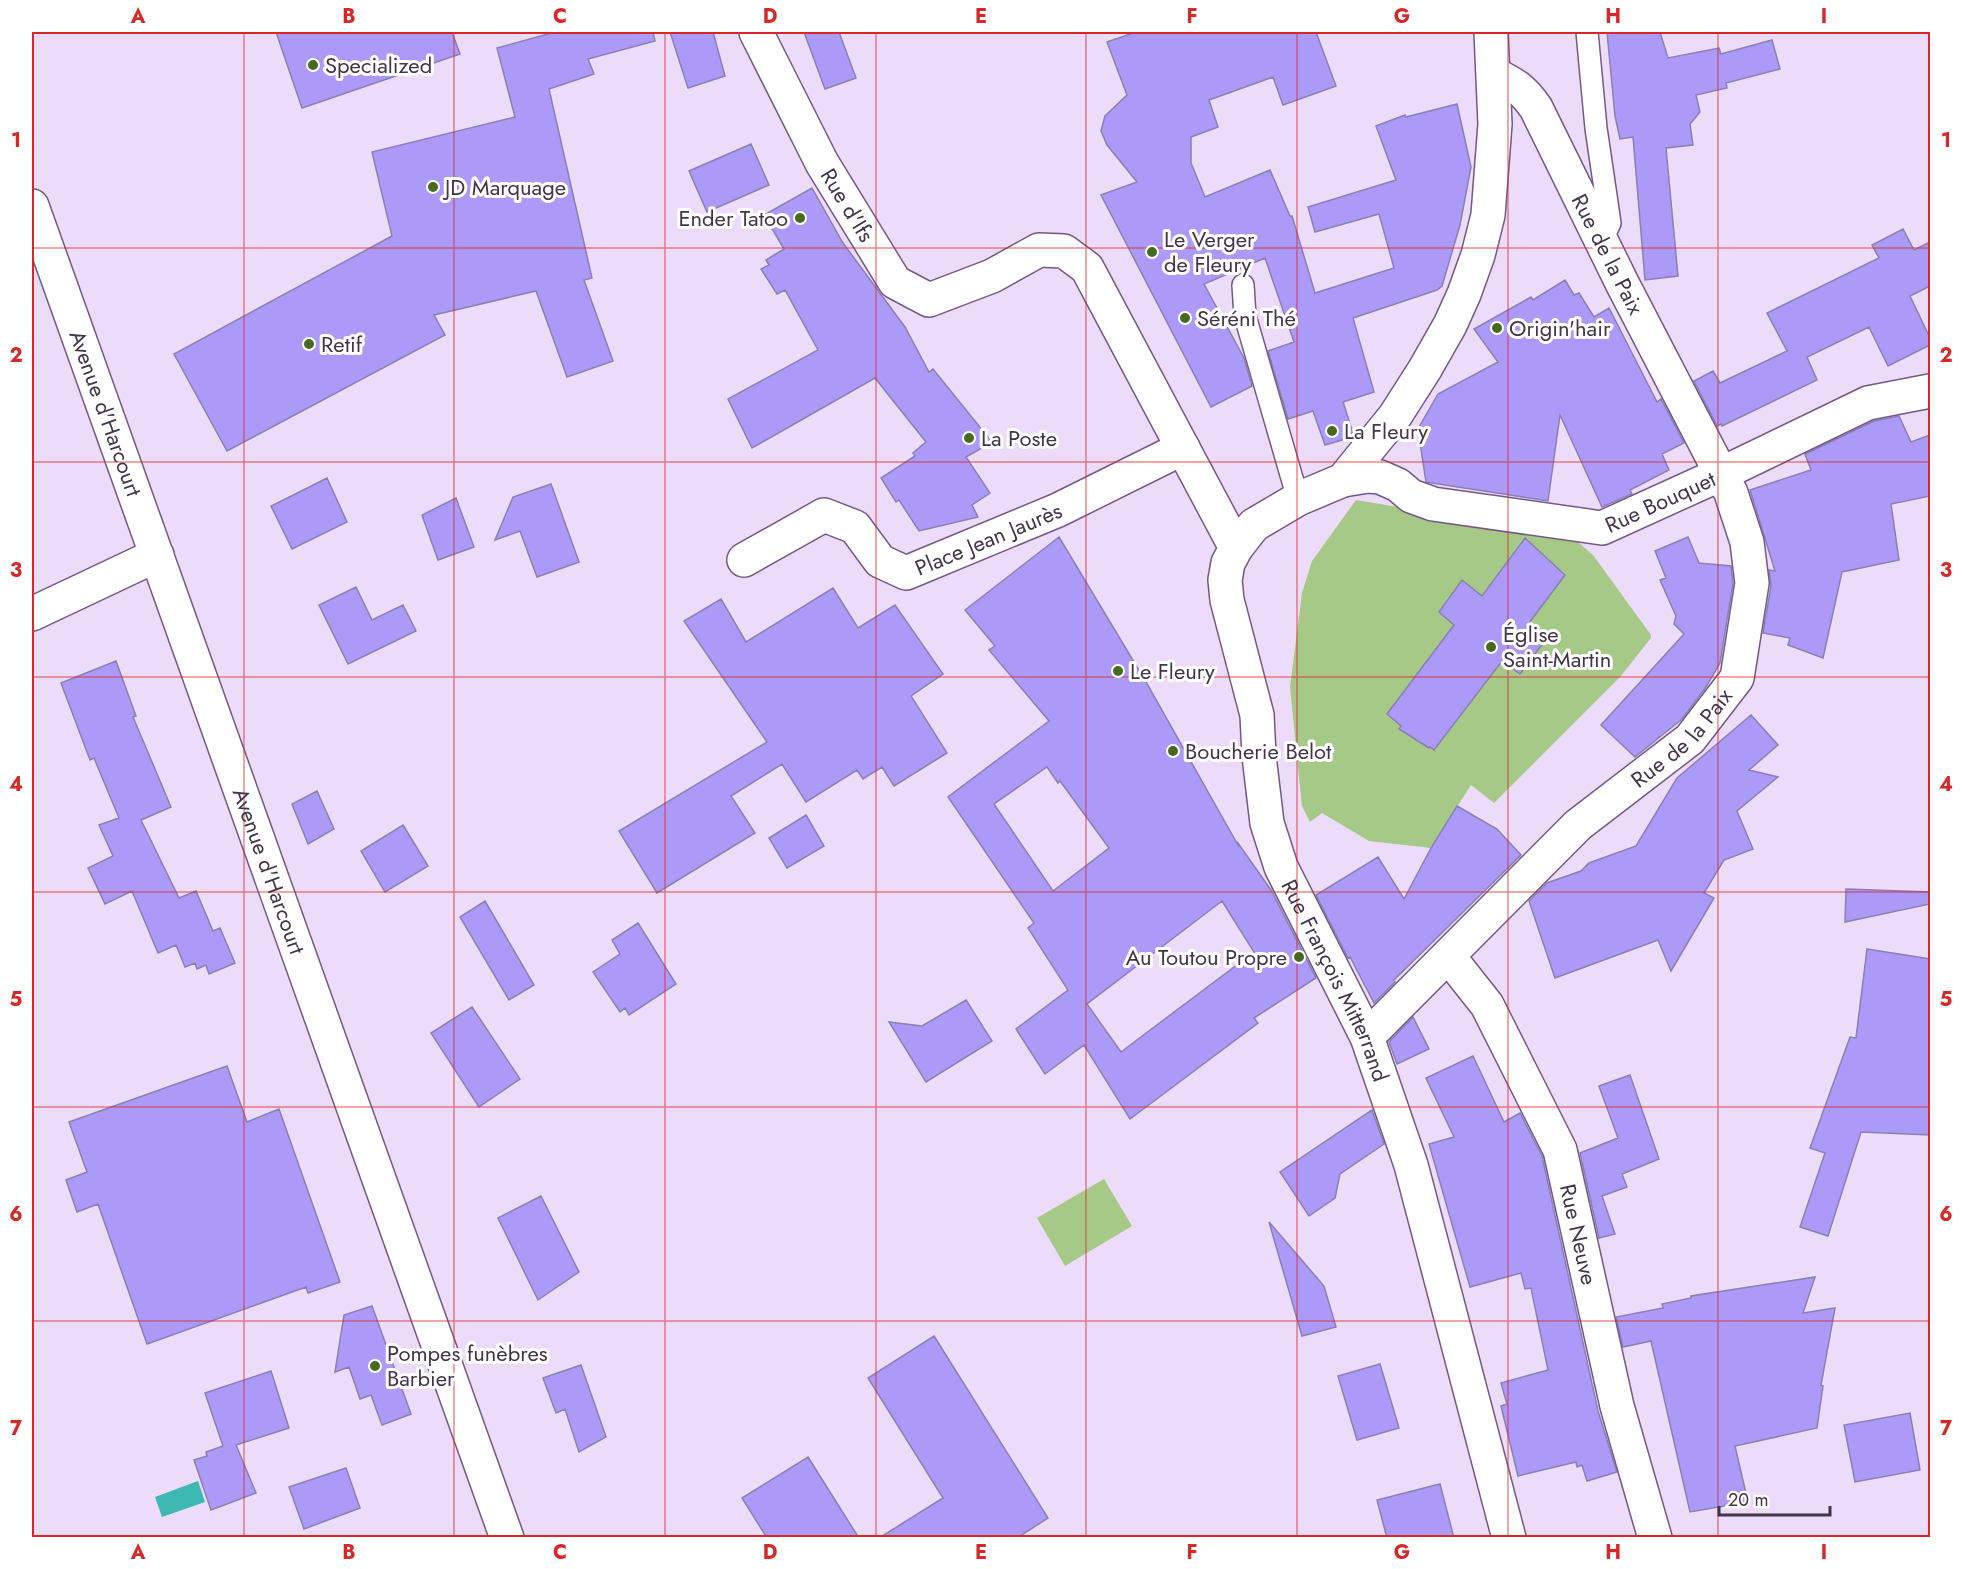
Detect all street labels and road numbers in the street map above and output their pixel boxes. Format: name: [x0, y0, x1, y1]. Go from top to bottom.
street label: Rue d'Ifs: [813, 162, 883, 248]
street label: Rue de la Paix: [1564, 188, 1652, 321]
street label: Avenue d'Harcourt: [62, 326, 151, 501]
street label: Rue Bouquet: [1600, 462, 1721, 541]
street label: Place Jean Jaurès: [910, 494, 1067, 584]
street label: Rue de la Paix: [1624, 681, 1740, 795]
street label: Avenue d'Harcourt: [225, 783, 314, 959]
street label: Rue François Mitterrand: [1274, 874, 1397, 1086]
street label: Rue Neuve: [1552, 1181, 1606, 1288]

